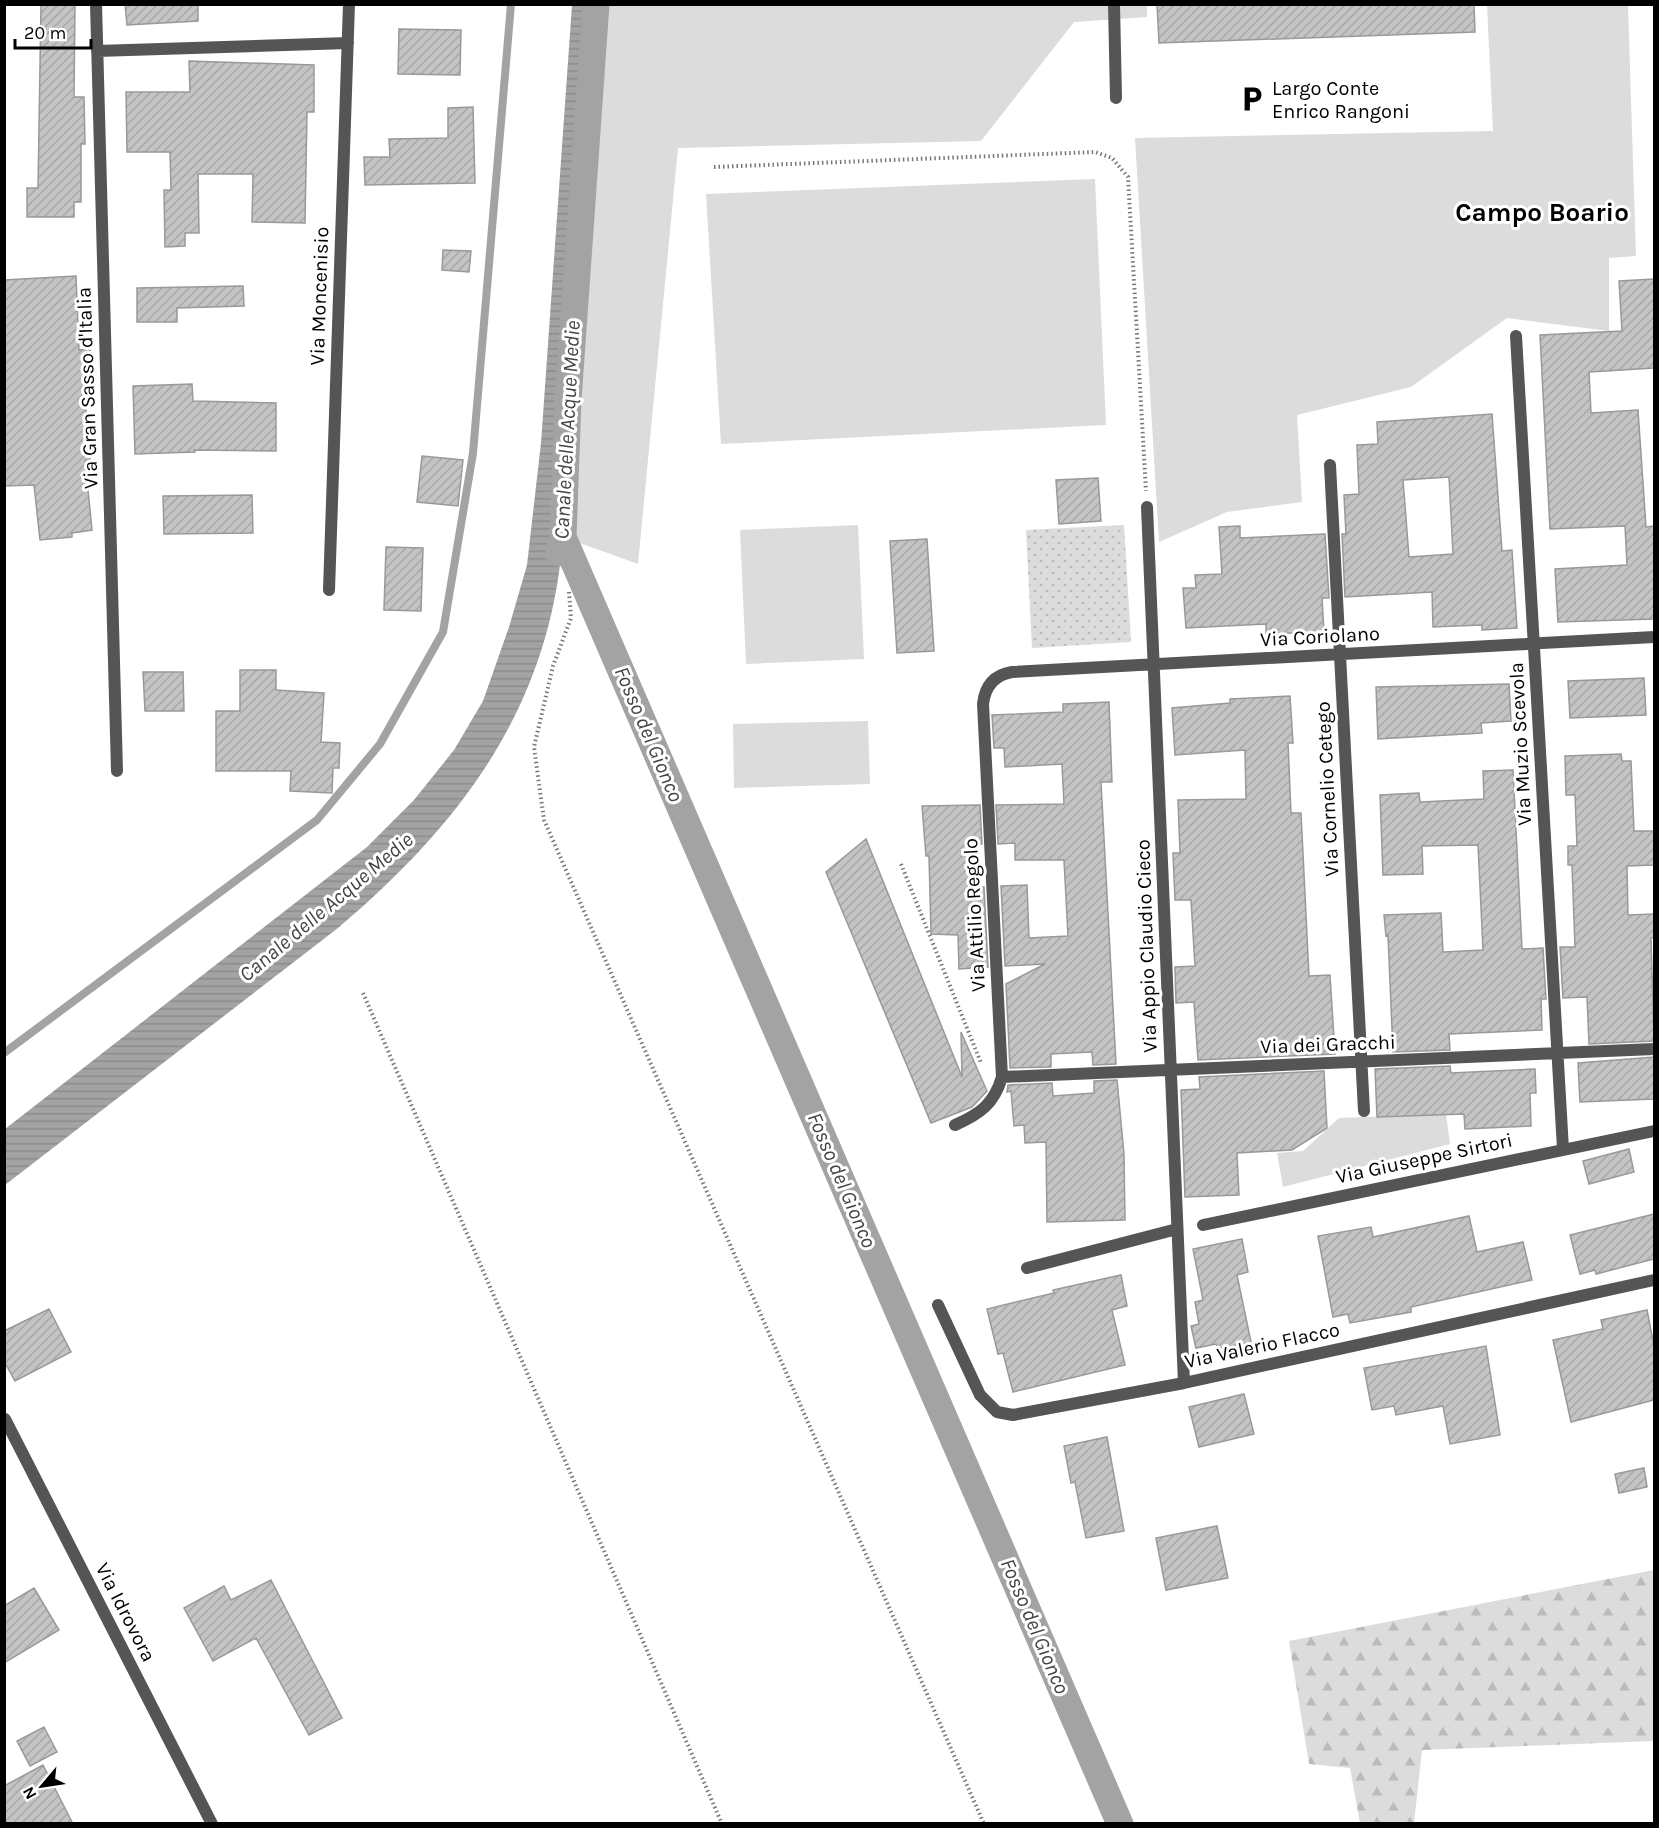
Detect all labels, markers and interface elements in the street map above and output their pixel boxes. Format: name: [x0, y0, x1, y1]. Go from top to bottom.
scale bar: [15, 12, 92, 50]
text: 20 m: [24, 22, 66, 44]
place label: Largo Conte Enrico Rangoni: [1272, 77, 1410, 123]
parking icon: Largo Conte Enrico Rangoni: [1237, 84, 1267, 114]
district label: Campo Boario: [1455, 197, 1629, 228]
street label: Via Moncenisio: [306, 226, 333, 366]
street label: Via Gran Sasso d'Italia: [72, 287, 103, 489]
water label: Canale delle Acque Medie: [549, 320, 585, 540]
street label: Via Coriolano: [1260, 622, 1380, 651]
street label: Via Muzio Scevola: [1505, 662, 1536, 826]
water label: Fosso del Gionco: [610, 663, 689, 806]
street label: Via Cornelio Cetego: [1311, 701, 1344, 877]
water label: Canale delle Acque Medie: [234, 827, 418, 987]
street label: Via Attilio Regolo: [959, 837, 990, 992]
street label: Via Appio Claudio Cieco: [1131, 839, 1162, 1053]
street label: Via dei Gracchi: [1260, 1031, 1396, 1058]
water label: Fosso del Gionco: [803, 1109, 882, 1252]
street label: Via Giuseppe Sirtori: [1334, 1129, 1515, 1188]
street label: Via Valerio Flacco: [1182, 1318, 1342, 1373]
water label: Fosso del Gionco: [996, 1555, 1075, 1698]
street label: Via Idrovora: [91, 1559, 160, 1665]
north arrow: [12, 1756, 72, 1816]
text: N: [18, 1783, 40, 1803]

